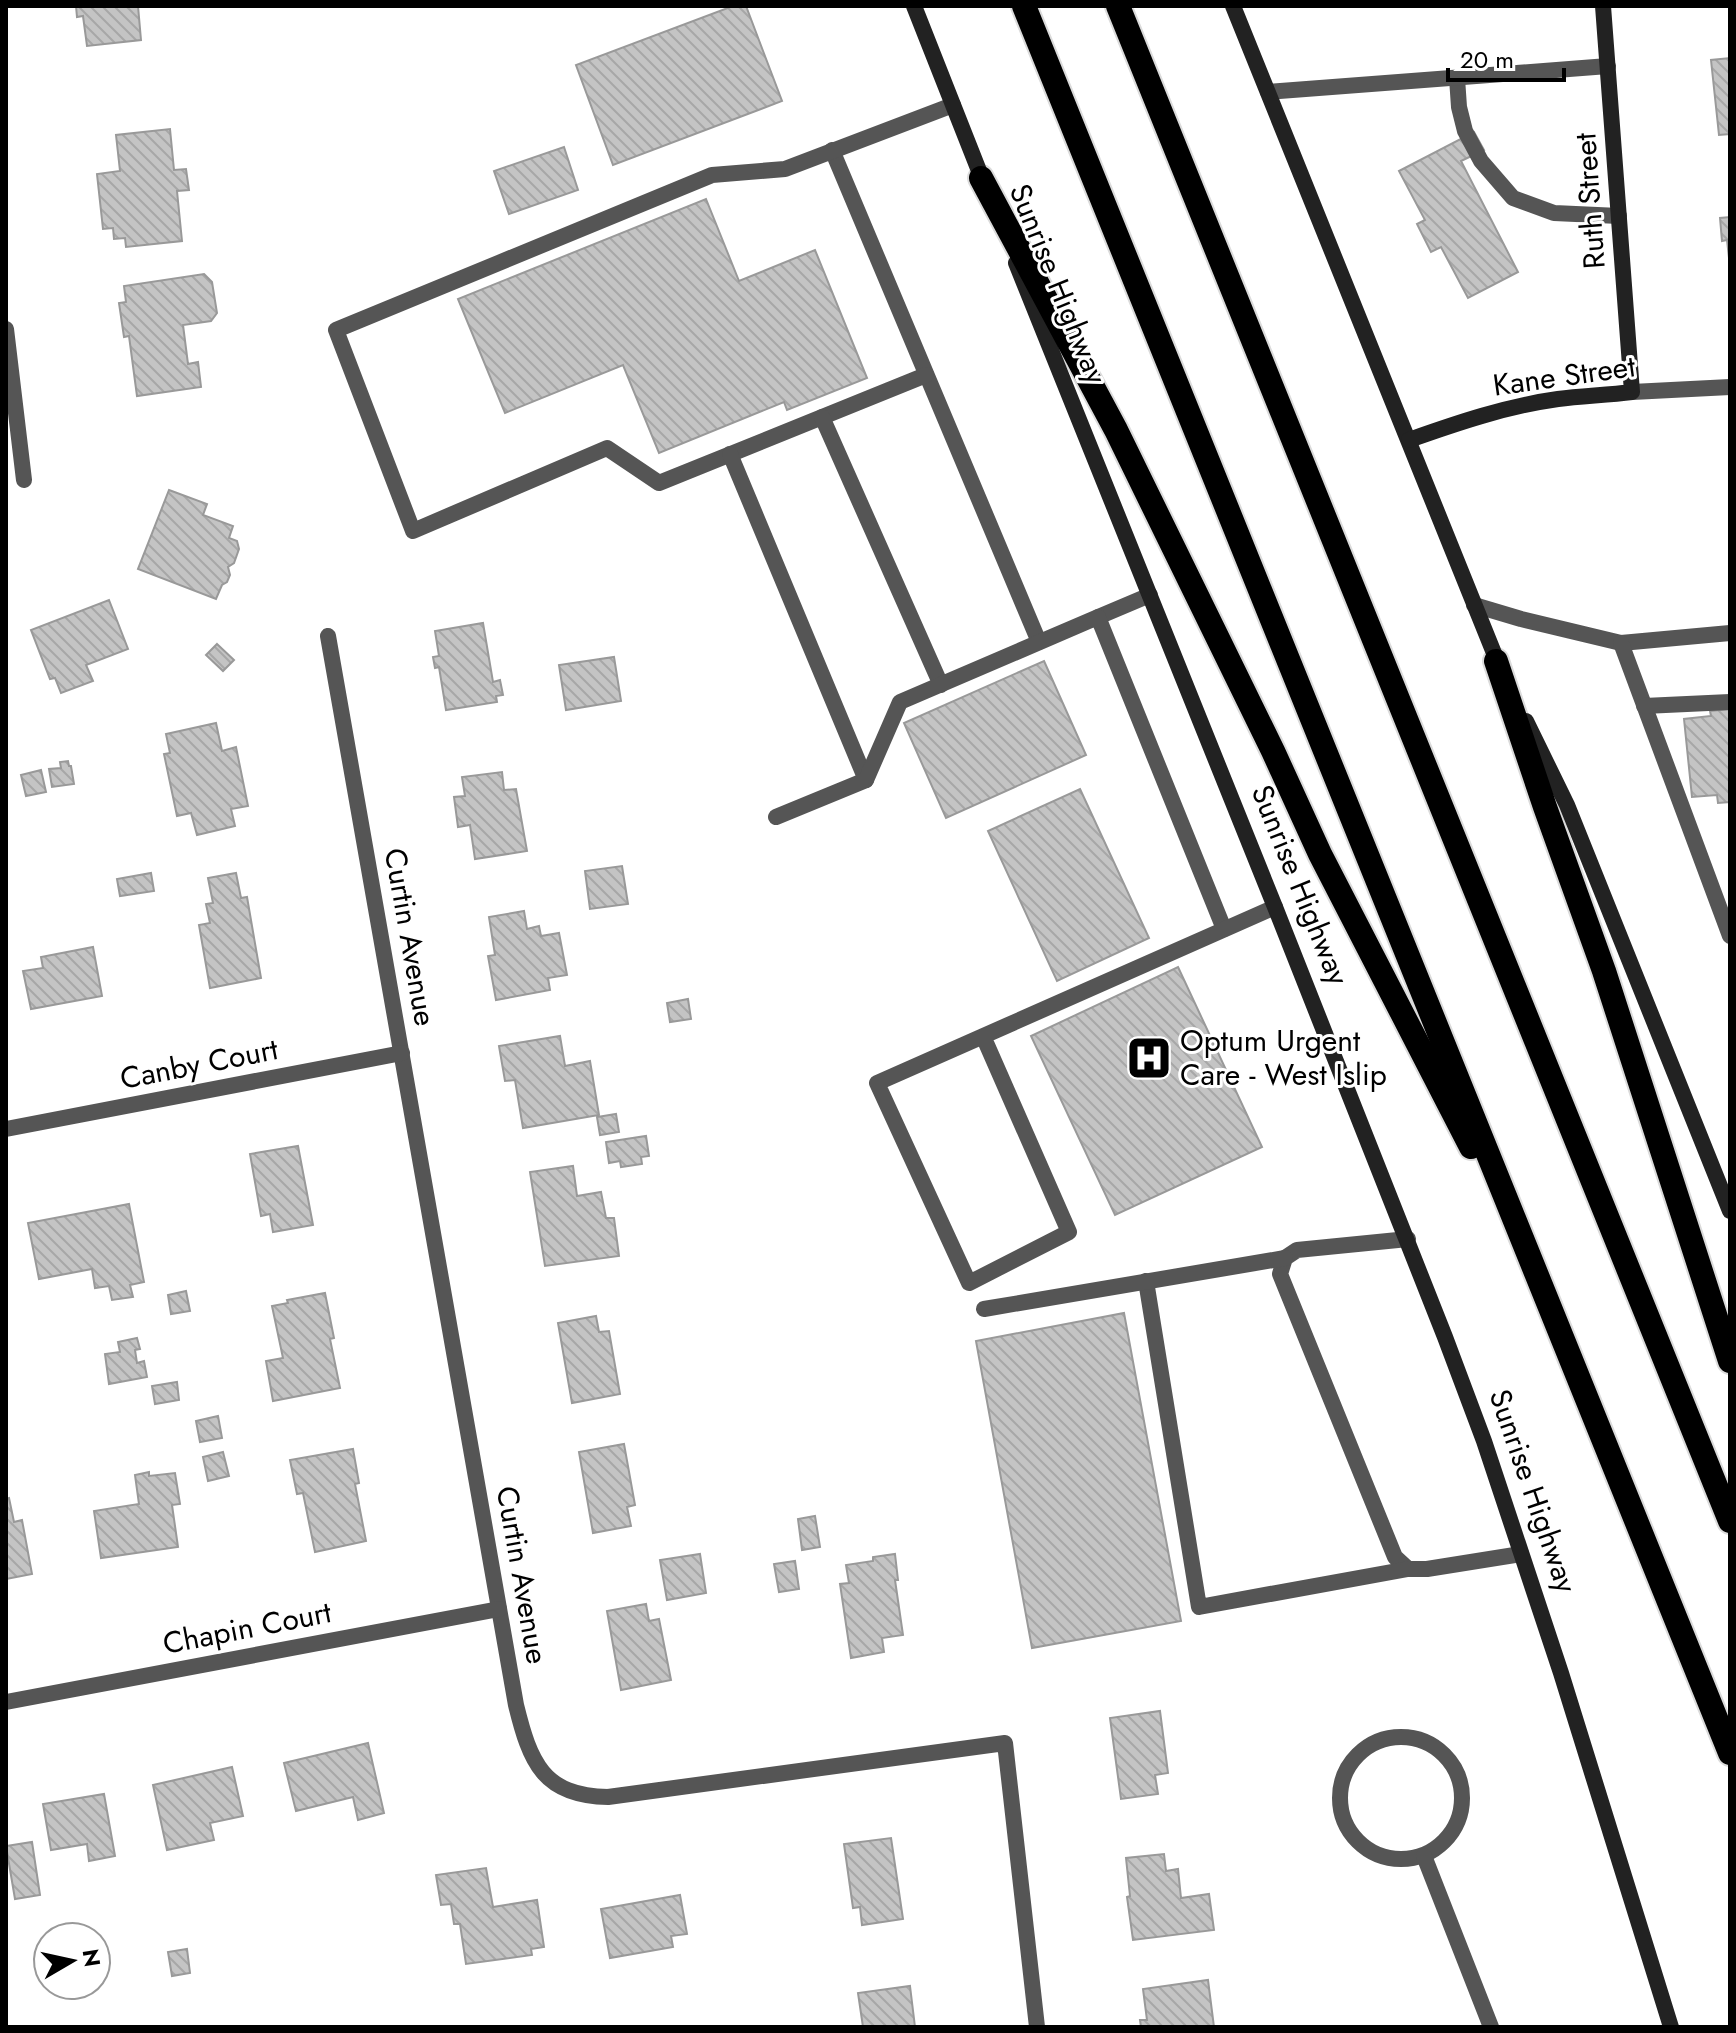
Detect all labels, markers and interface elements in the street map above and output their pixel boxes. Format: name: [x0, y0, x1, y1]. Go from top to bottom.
scale bar: [1448, 32, 1564, 82]
text: 20 m: [1460, 42, 1514, 77]
street label: Ruth Street: [1563, 131, 1616, 270]
street label: Sunrise Highway: [999, 177, 1118, 391]
street label: Kane Street: [1490, 344, 1639, 407]
street label: Sunrise Highway: [1241, 778, 1360, 992]
street label: Curtin Avenue: [374, 845, 447, 1029]
place label: Optum Urgent Care - West Islip: [1180, 1019, 1387, 1096]
street label: Canby Court: [116, 1027, 282, 1100]
hospital icon: Optum Urgent Care - West Islip: [1125, 1034, 1173, 1082]
street label: Sunrise Highway: [1479, 1383, 1589, 1599]
street label: Curtin Avenue: [486, 1483, 559, 1667]
street label: Chapin Court: [159, 1590, 335, 1665]
north arrow: [32, 1921, 112, 2001]
text: N: [75, 1947, 109, 1969]

